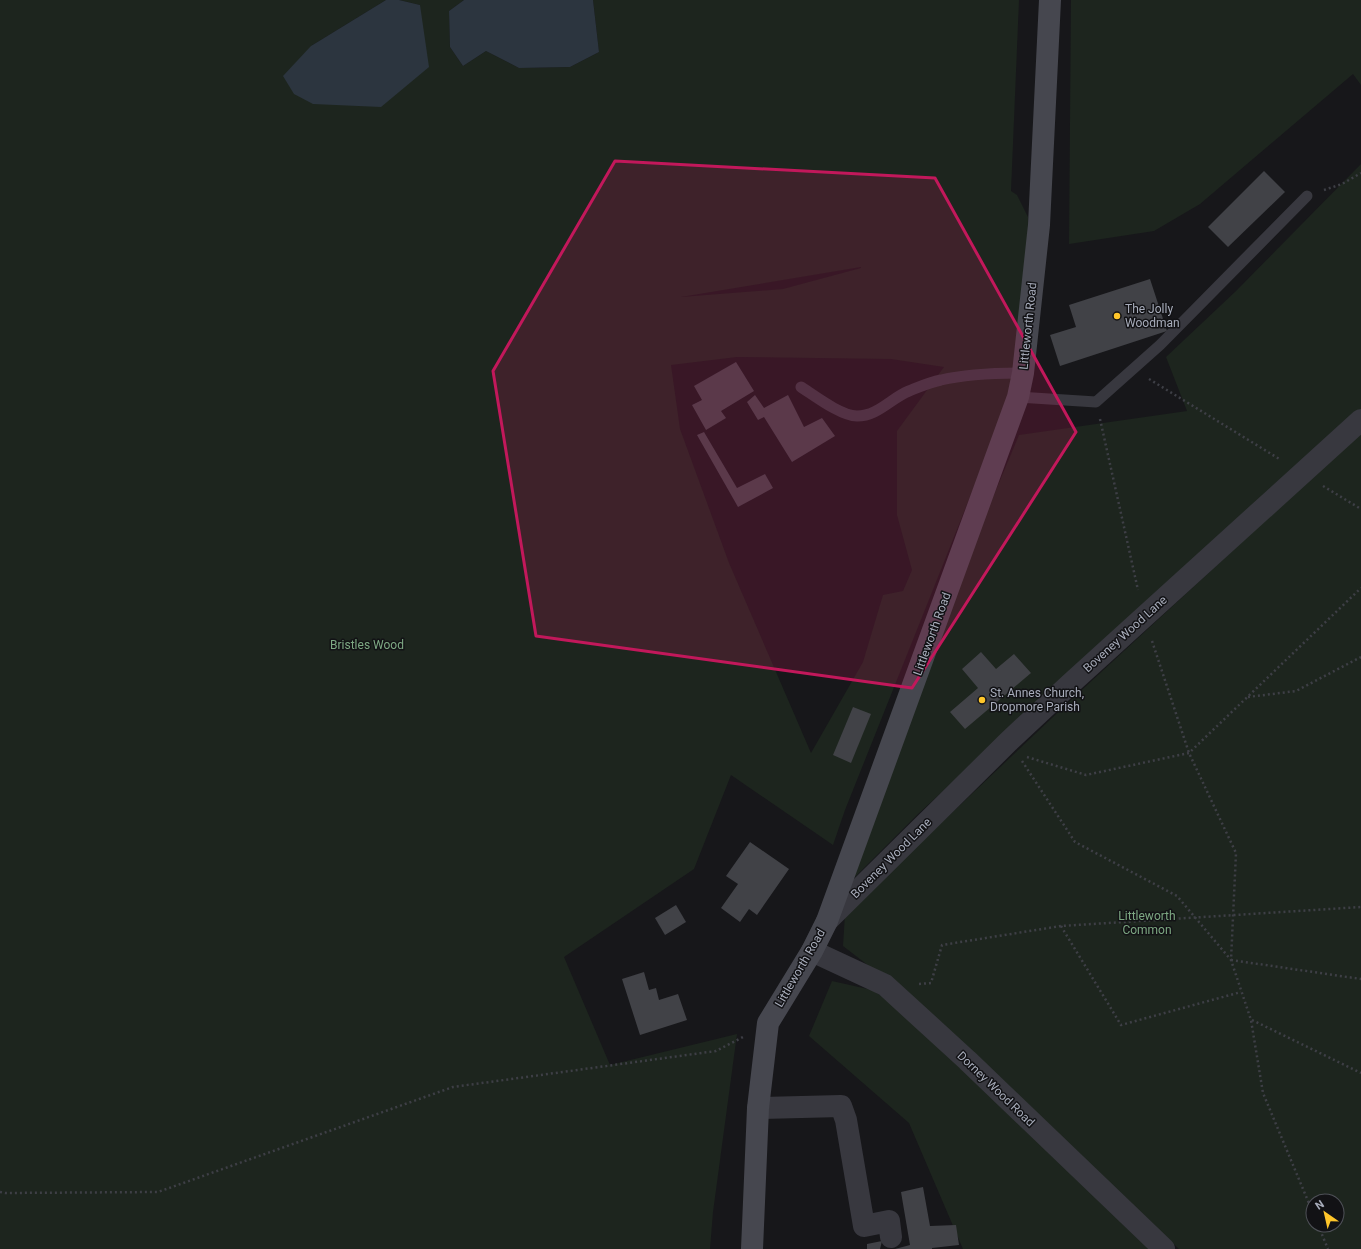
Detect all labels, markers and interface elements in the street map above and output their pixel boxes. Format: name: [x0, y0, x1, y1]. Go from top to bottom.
street label: Littleworth Road: [1016, 282, 1040, 370]
place label: The Jolly Woodman: [1125, 302, 1180, 330]
marker: The Jolly Woodman: [1112, 311, 1122, 321]
street label: Littleworth Road: [910, 590, 954, 678]
street label: Boveney Wood Lane: [1080, 593, 1170, 675]
park label: Bristles Wood: [330, 638, 404, 652]
place label: St. Annes Church, Dropmore Parish: [990, 686, 1084, 714]
marker: St. Annes Church, Dropmore Parish: [977, 695, 987, 705]
street label: Boveney Wood Lane: [848, 815, 934, 901]
park label: Littleworth Common: [1118, 909, 1176, 937]
street label: Littleworth Road: [772, 926, 828, 1010]
street label: Dorney Wood Road: [955, 1049, 1037, 1129]
north arrow: [1305, 1193, 1345, 1233]
text: N: [1313, 1197, 1327, 1213]

